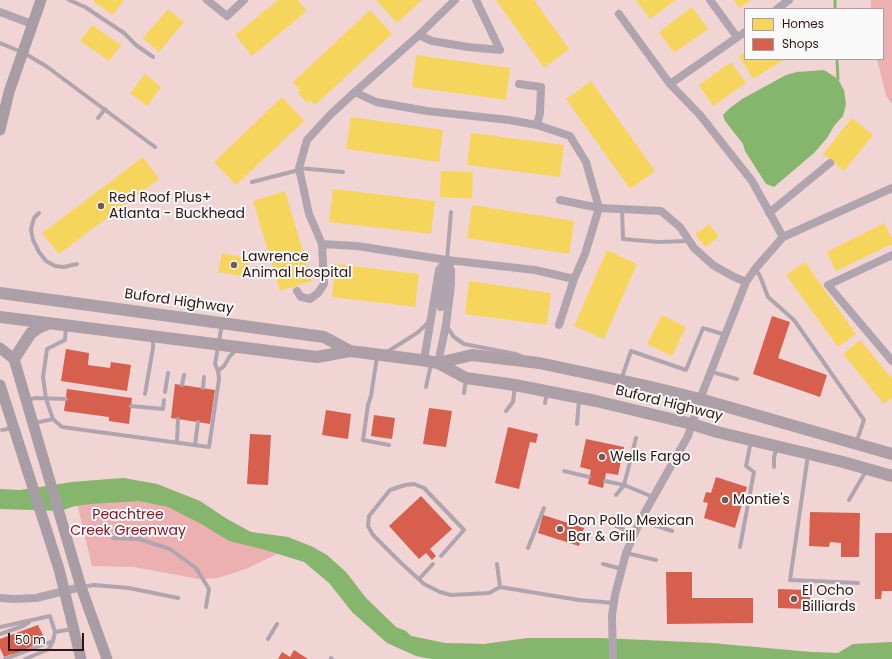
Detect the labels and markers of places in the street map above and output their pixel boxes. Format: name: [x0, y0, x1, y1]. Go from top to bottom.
place label: Red Roof Plus+ Atlanta - Buckhead: [109, 190, 245, 222]
marker: Red Roof Plus+ Atlanta - Buckhead: [96, 201, 106, 211]
place label: Lawrence Animal Hospital: [242, 249, 352, 282]
marker: Lawrence Animal Hospital: [229, 260, 239, 270]
place label: Wells Fargo: [610, 449, 690, 465]
marker: Wells Fargo: [597, 452, 607, 462]
place label: Montie's: [733, 492, 790, 508]
marker: Montie's: [720, 495, 730, 505]
place label: Don Pollo Mexican Bar & Grill: [568, 513, 694, 546]
marker: Don Pollo Mexican Bar & Grill: [555, 524, 565, 534]
place label: El Ocho Billiards: [802, 583, 856, 616]
marker: El Ocho Billiards: [789, 594, 799, 604]

